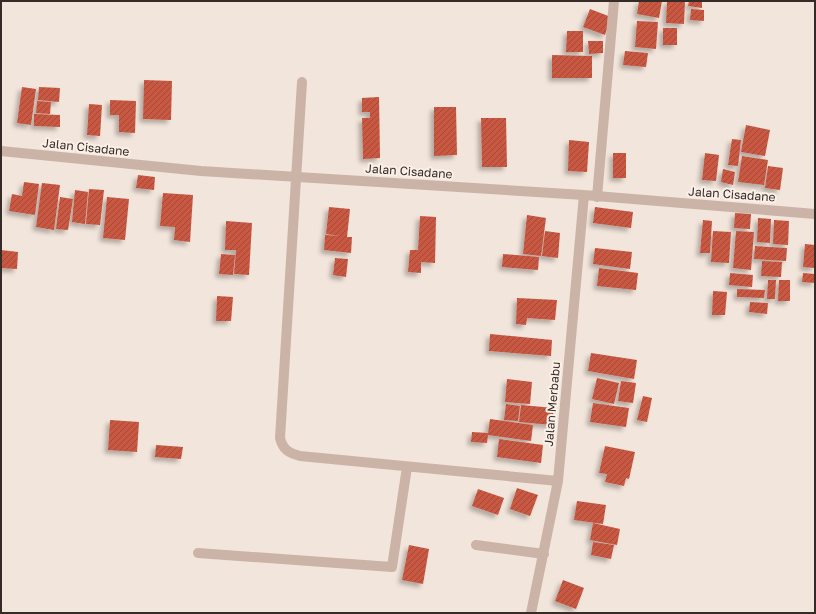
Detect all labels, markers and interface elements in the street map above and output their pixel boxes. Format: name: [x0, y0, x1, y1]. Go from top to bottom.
street label: Jalan Cisadane: [42, 135, 130, 159]
street label: Jalan Cisadane: [365, 160, 453, 182]
street label: Jalan Cisadane: [688, 183, 776, 205]
street label: Jalan Merbabu: [541, 361, 563, 447]

